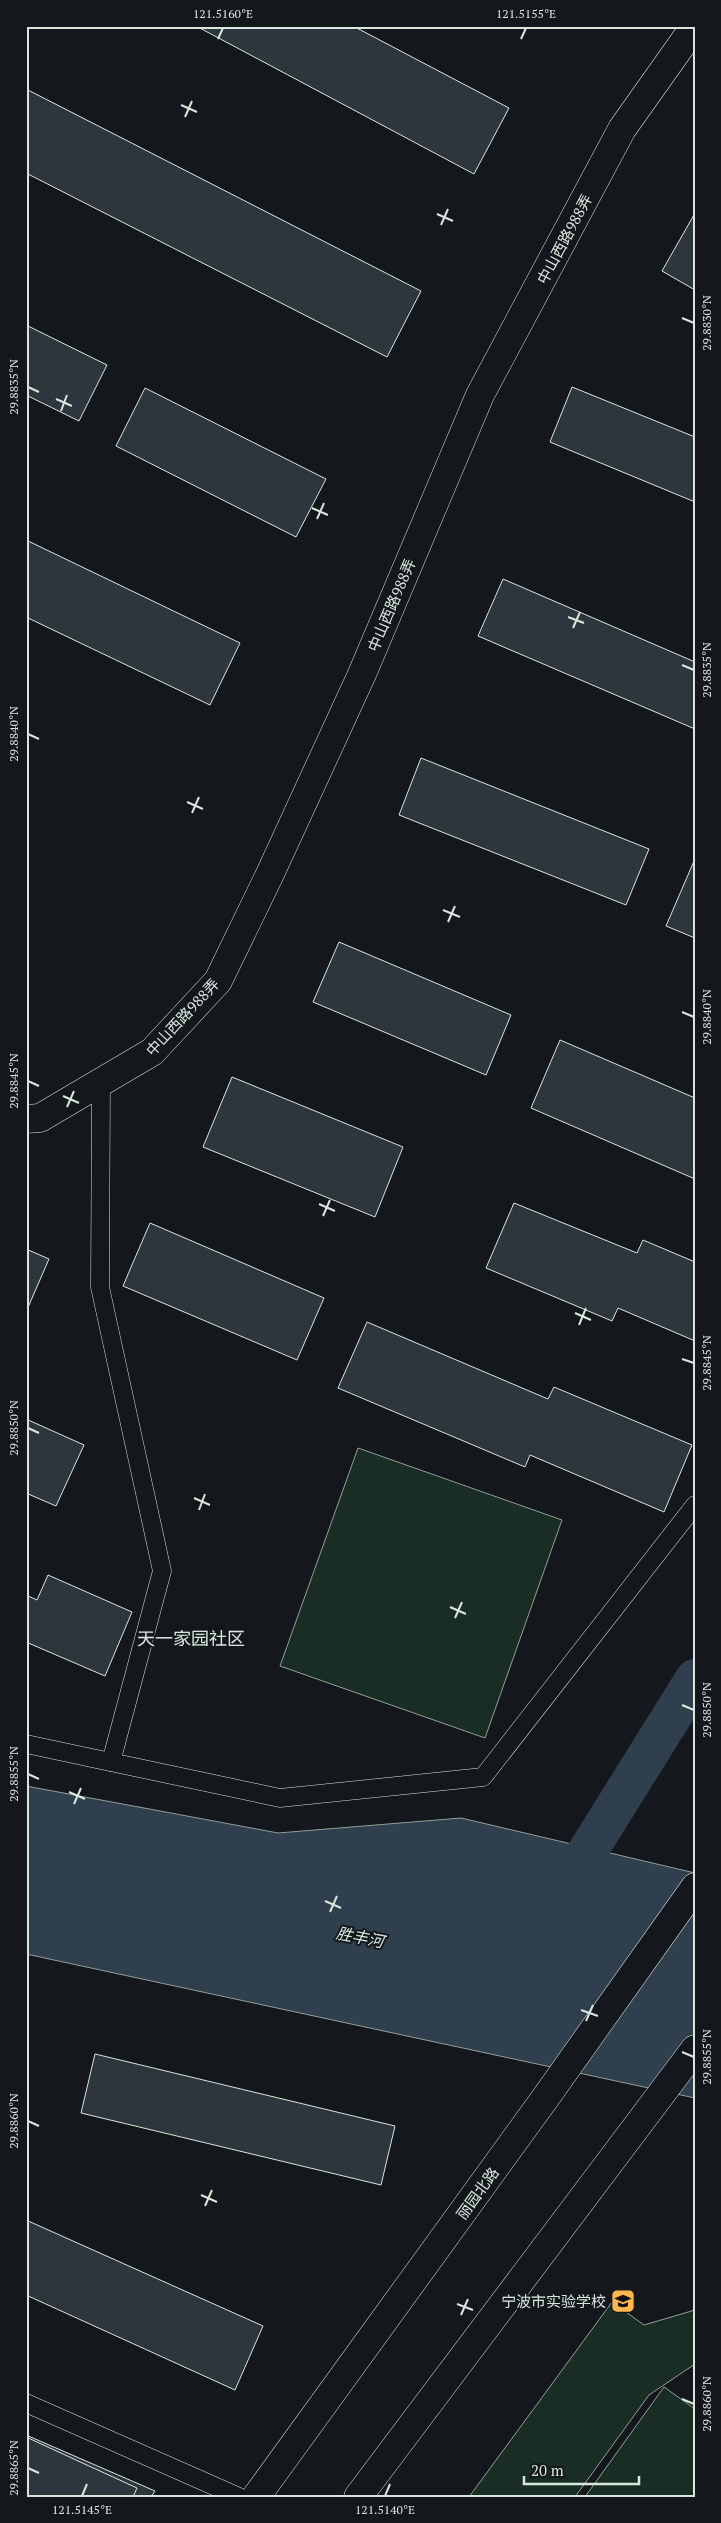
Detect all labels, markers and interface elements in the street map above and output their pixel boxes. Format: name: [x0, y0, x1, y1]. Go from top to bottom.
text: 121.5160°E: [193, 6, 253, 21]
text: 121.5155°E: [496, 6, 556, 21]
street label: 中山西路988弄: [532, 191, 596, 287]
text: 29.8830°N: [699, 295, 714, 351]
text: 29.8835°N: [6, 359, 21, 415]
street label: 中山西路988弄: [362, 556, 420, 654]
text: 29.8835°N: [699, 642, 714, 698]
text: 29.8840°N: [6, 706, 21, 762]
street label: 中山西路988弄: [141, 974, 223, 1060]
text: 29.8840°N: [699, 989, 714, 1045]
text: 29.8845°N: [6, 1053, 21, 1109]
text: 29.8845°N: [699, 1335, 714, 1391]
text: 29.8850°N: [6, 1400, 21, 1456]
district label: 天一家园社区: [137, 1626, 245, 1650]
text: 29.8850°N: [699, 1682, 714, 1738]
text: 29.8855°N: [6, 1746, 21, 1802]
water label: 胜丰河: [334, 1922, 389, 1953]
text: 29.8855°N: [699, 2029, 714, 2085]
text: 29.8860°N: [6, 2093, 21, 2149]
street label: 丽园北路: [451, 2163, 503, 2223]
school or university icon: 宁波市实验学校: [610, 2288, 636, 2314]
place label: 宁波市实验学校: [501, 2291, 606, 2311]
text: 29.8860°N: [699, 2376, 714, 2432]
text: 29.8865°N: [6, 2440, 21, 2496]
scale bar: [524, 2453, 638, 2485]
text: 20 m: [531, 2460, 564, 2480]
text: 121.5145°E: [52, 2502, 112, 2517]
text: 121.5140°E: [355, 2502, 415, 2517]

